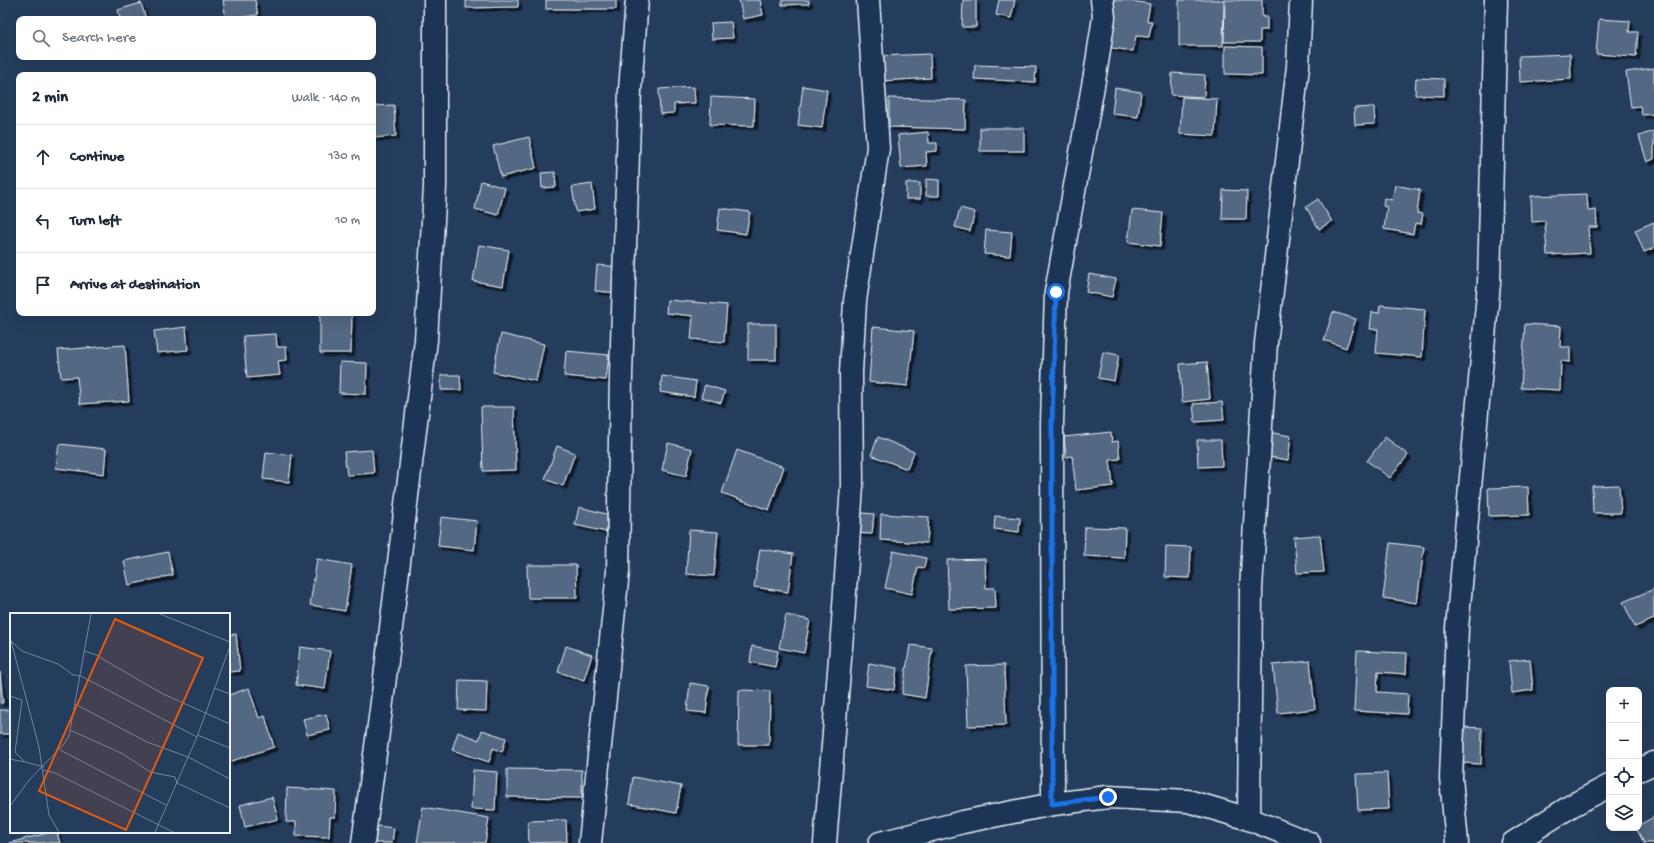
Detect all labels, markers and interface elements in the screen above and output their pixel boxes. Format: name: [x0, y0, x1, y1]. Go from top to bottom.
search box: [16, 16, 376, 60]
icon: search: [30, 27, 52, 49]
text: Search here: [62, 29, 136, 47]
text: 2 min: [32, 88, 68, 108]
text: Walk · 140 m: [292, 91, 360, 106]
icon: ahead: [32, 146, 54, 168]
text: Continue: [70, 148, 124, 166]
text: 130 m: [328, 149, 360, 164]
icon: left: [32, 210, 54, 232]
text: Turn left: [70, 212, 121, 230]
text: 10 m: [335, 213, 360, 228]
icon: arrive: [32, 274, 54, 296]
text: Arrive at destination: [70, 276, 200, 294]
route start: [1047, 283, 1065, 301]
inset map: [10, 613, 230, 833]
map controls: [1606, 687, 1642, 831]
button: +: [1606, 687, 1642, 723]
button: −: [1606, 723, 1642, 759]
button: locate: [1606, 759, 1642, 795]
route end: [1099, 788, 1117, 806]
button: layers: [1606, 795, 1642, 831]

